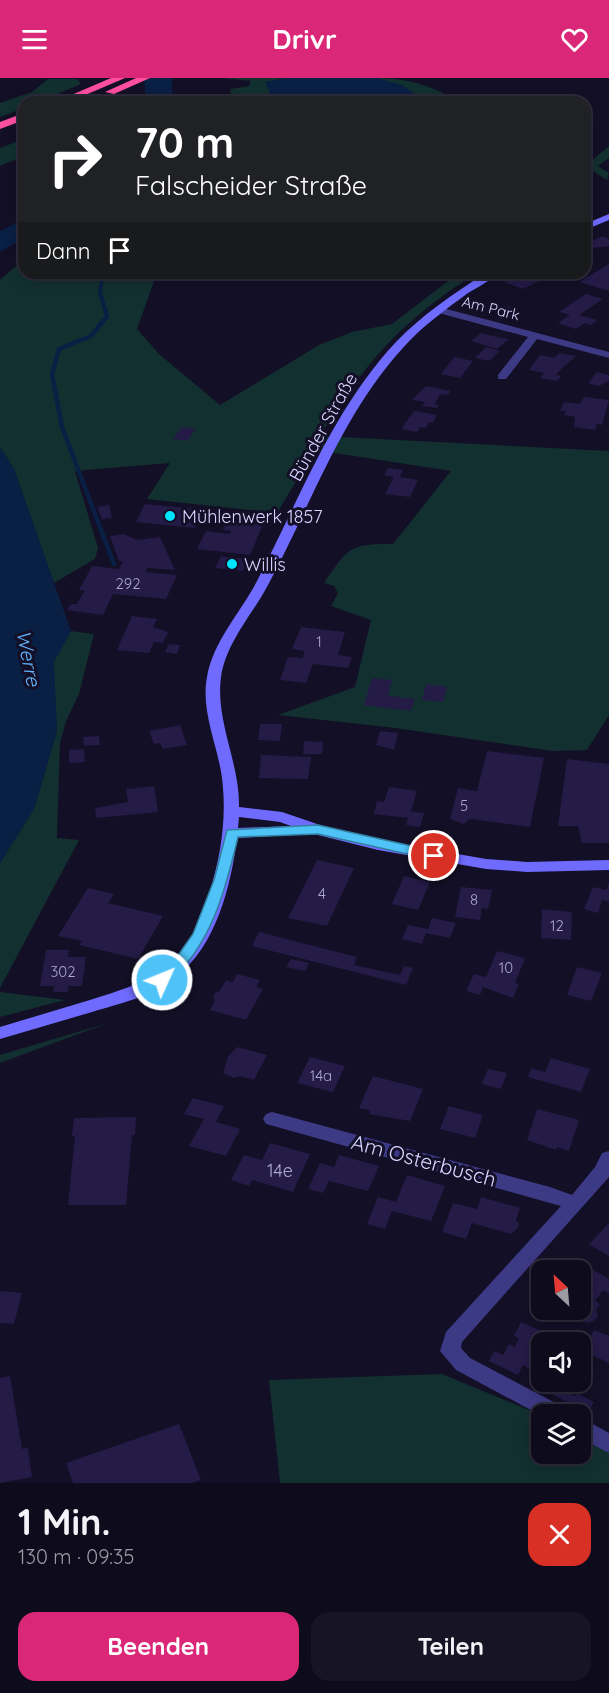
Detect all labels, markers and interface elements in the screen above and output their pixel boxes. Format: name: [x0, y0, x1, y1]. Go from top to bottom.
text: Drivr: [272, 22, 337, 56]
icon: menu: [18, 23, 51, 56]
icon: heart: [558, 23, 591, 56]
text: 70 m: [135, 116, 234, 169]
icon: right: [36, 120, 114, 198]
text: Falscheider Straße: [135, 168, 367, 202]
icon: arrive: [103, 234, 136, 267]
text: Dann: [36, 237, 91, 265]
street label: Am Park: [460, 292, 522, 324]
street label: Bünder Straße: [284, 369, 362, 485]
place label: Mühlenwerk 1857: [182, 505, 323, 528]
marker: Mühlenwerk 1857: [163, 509, 177, 523]
place label: Willis: [244, 553, 286, 576]
marker: Willis: [225, 557, 239, 571]
house number: 292: [116, 574, 141, 593]
water label: Werre: [11, 628, 47, 689]
house number: 1: [316, 632, 322, 651]
house number: 5: [460, 796, 468, 815]
pin: [408, 830, 459, 881]
icon: arrive: [417, 839, 450, 872]
house number: 4: [318, 884, 326, 903]
house number: 8: [470, 890, 478, 909]
house number: 12: [550, 916, 564, 935]
position arrow: [130, 948, 194, 1012]
house number: 10: [499, 958, 513, 977]
house number: 302: [50, 962, 76, 981]
house number: 14a: [310, 1066, 332, 1085]
street label: Am Osterbusch: [349, 1128, 499, 1192]
house number: 14e: [267, 1159, 293, 1182]
north arrow: [531, 1260, 591, 1320]
map controls: [531, 1260, 591, 1464]
button: sound: [531, 1332, 591, 1392]
button: layers: [531, 1404, 591, 1464]
text: 1 Min.: [18, 1499, 110, 1544]
button: close: [528, 1503, 591, 1566]
text: 130 m · 09:35: [18, 1544, 134, 1569]
button: Beenden: [18, 1612, 299, 1681]
button: Teilen: [311, 1612, 591, 1681]

